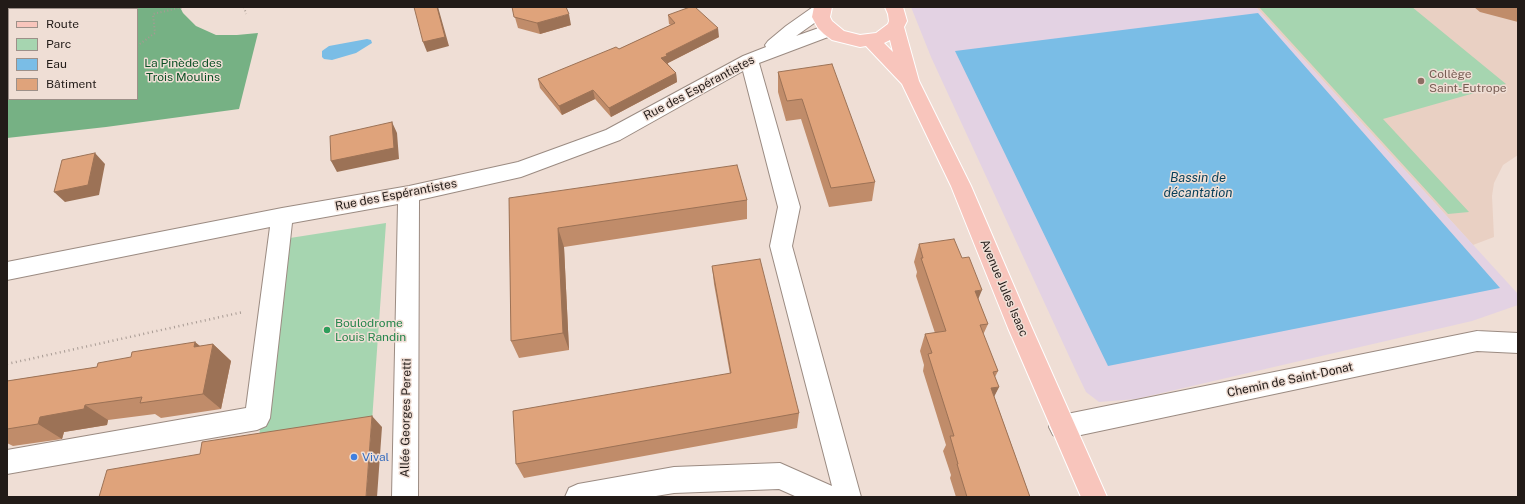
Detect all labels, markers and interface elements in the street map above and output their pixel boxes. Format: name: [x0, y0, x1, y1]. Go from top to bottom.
legend: [8, 8, 138, 100]
text: Route: [46, 17, 79, 31]
text: Parc: [46, 37, 71, 51]
street label: Rue des Espérantistes: [641, 53, 757, 123]
park label: La Pinède des Trois Moulins: [144, 56, 222, 84]
text: Eau: [46, 57, 67, 71]
place label: Collège Saint-Eutrope: [1429, 67, 1507, 95]
marker: Collège Saint-Eutrope: [1416, 76, 1426, 86]
text: Bâtiment: [46, 77, 97, 91]
water label: Bassin de décantation: [1163, 170, 1233, 201]
street label: Rue des Espérantistes: [334, 176, 458, 214]
street label: Avenue Jules Isaac: [977, 237, 1031, 339]
place label: Boulodrome Louis Randin: [335, 316, 406, 344]
marker: Boulodrome Louis Randin: [322, 325, 332, 335]
street label: Allée Georges Peretti: [398, 358, 414, 478]
street label: Chemin de Saint-Donat: [1226, 360, 1354, 400]
place label: Vival: [362, 450, 389, 464]
marker: Vival: [349, 452, 359, 462]

